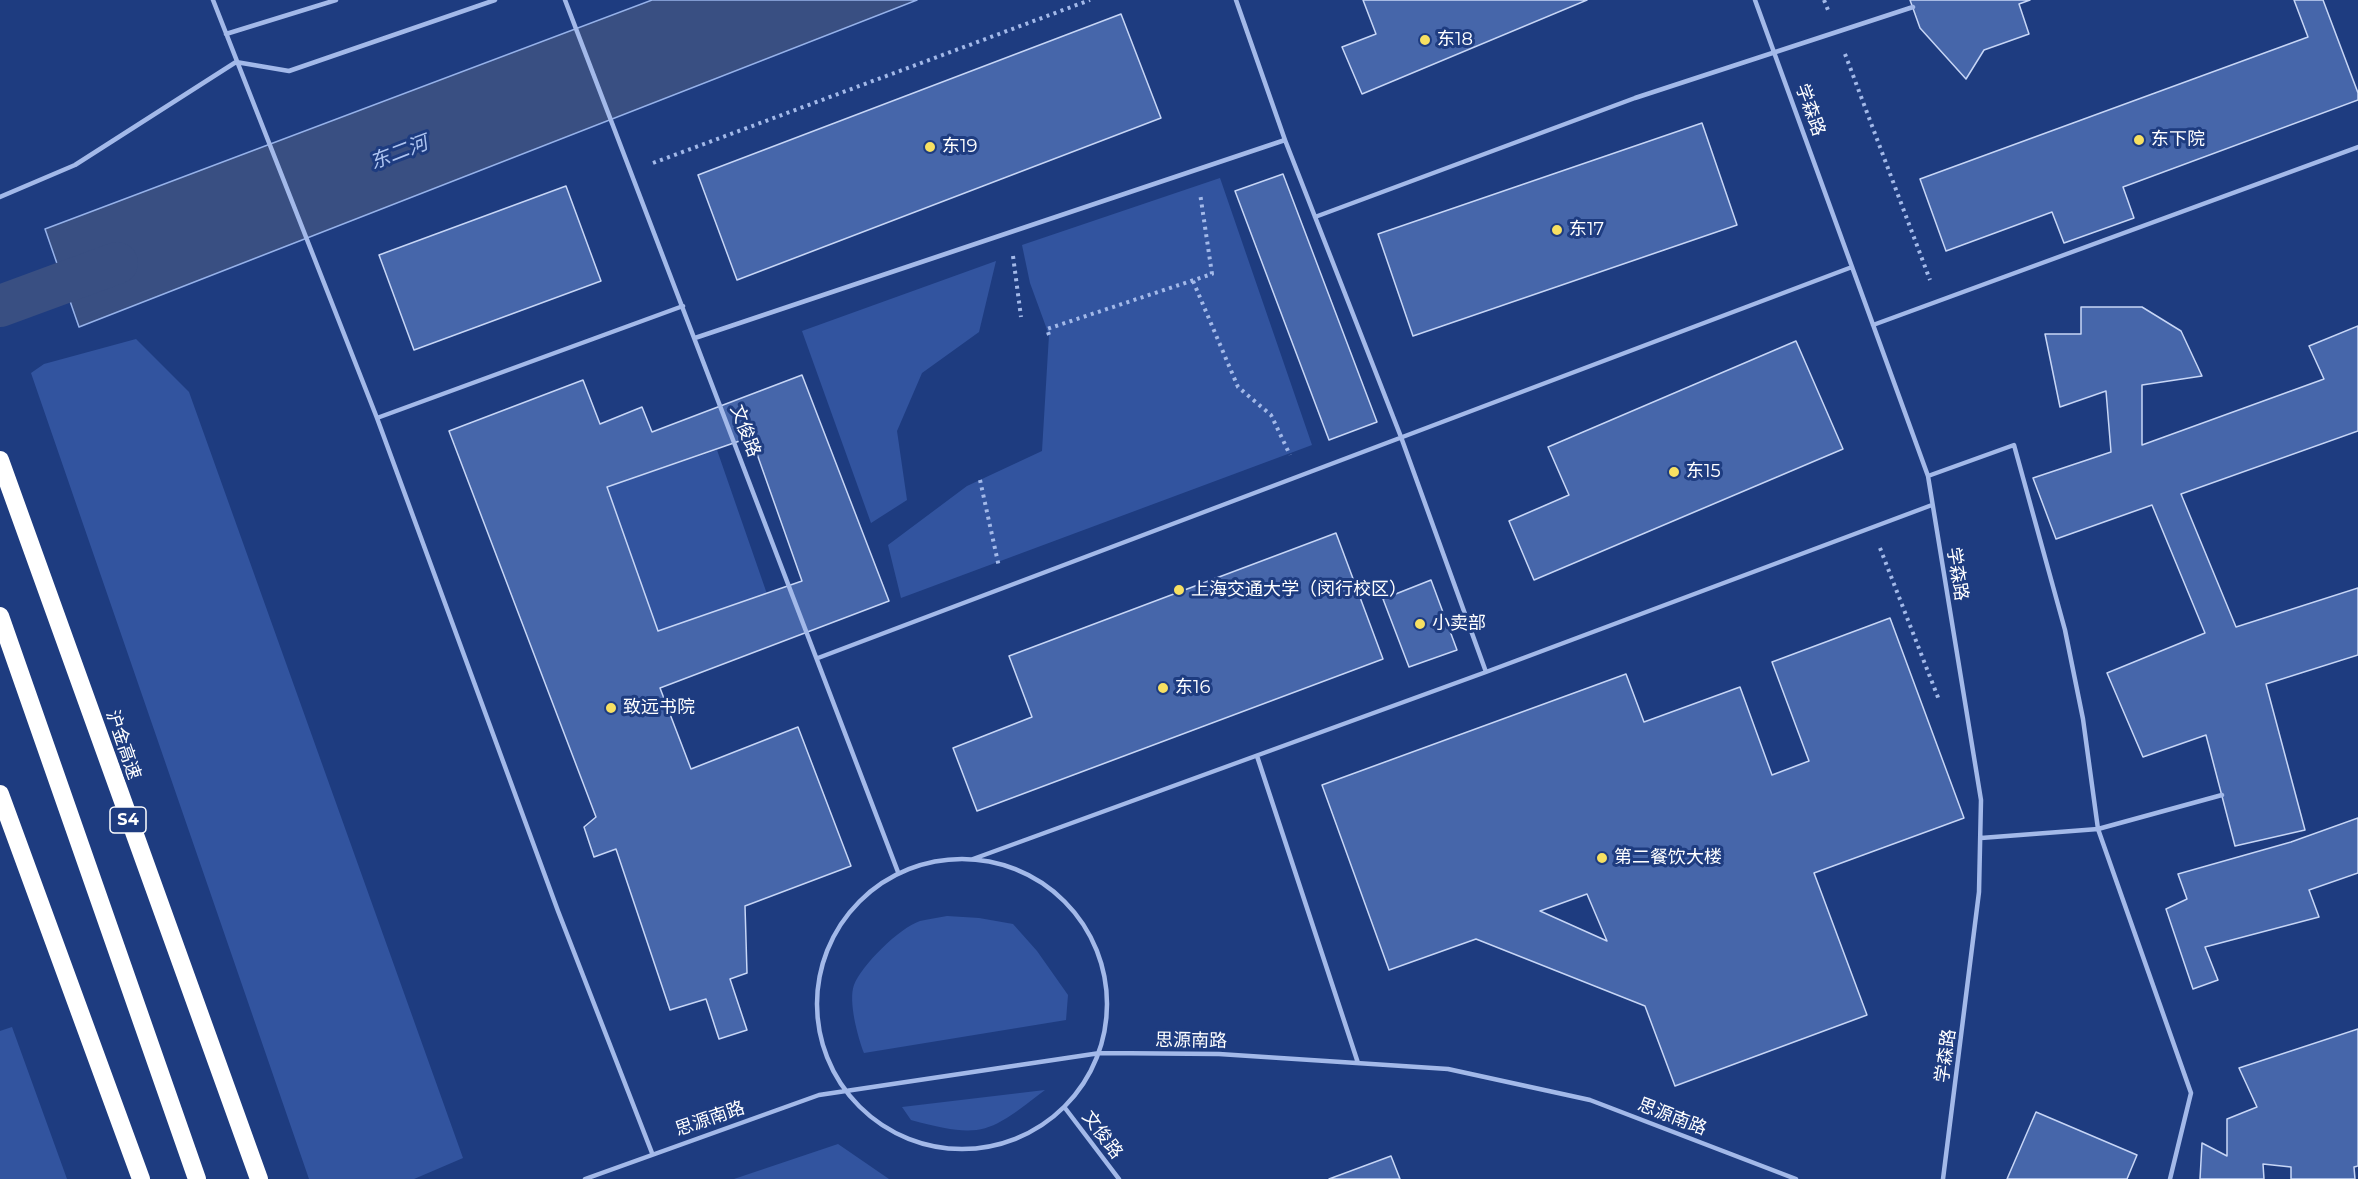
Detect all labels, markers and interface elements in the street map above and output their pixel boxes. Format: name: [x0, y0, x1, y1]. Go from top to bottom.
place label: 东18: [1437, 29, 1473, 51]
marker: 东18: [1418, 33, 1432, 47]
street label: 学森路: [1791, 81, 1829, 139]
place label: 东下院: [2151, 129, 2205, 151]
water label: 东二河: [367, 131, 431, 175]
marker: 东下院: [2132, 133, 2146, 147]
place label: 东19: [942, 136, 977, 158]
marker: 东19: [923, 140, 937, 154]
place label: 东17: [1569, 219, 1604, 241]
marker: 东17: [1550, 223, 1564, 237]
street label: 文俊路: [725, 402, 765, 460]
place label: 东15: [1686, 461, 1721, 483]
marker: 东15: [1667, 465, 1681, 479]
street label: 学森路: [1942, 546, 1972, 602]
place label: 上海交通大学（闵行校区）: [1191, 579, 1407, 601]
marker: 上海交通大学（闵行校区）: [1172, 583, 1186, 597]
place label: 小卖部: [1432, 613, 1486, 635]
marker: 小卖部: [1413, 617, 1427, 631]
place label: 东16: [1175, 677, 1210, 699]
marker: 东16: [1156, 681, 1170, 695]
place label: 致远书院: [623, 697, 695, 719]
marker: 致远书院: [604, 701, 618, 715]
street label: 沪金高速: [101, 707, 145, 783]
road number: S4: [110, 807, 146, 833]
place label: 第二餐饮大楼: [1614, 847, 1722, 869]
marker: 第二餐饮大楼: [1595, 851, 1609, 865]
street label: 学森路: [1932, 1028, 1960, 1084]
street label: 思源南路: [1155, 1030, 1227, 1052]
street label: 思源南路: [1635, 1094, 1709, 1140]
street label: 思源南路: [672, 1097, 748, 1141]
street label: 文俊路: [1077, 1107, 1127, 1163]

